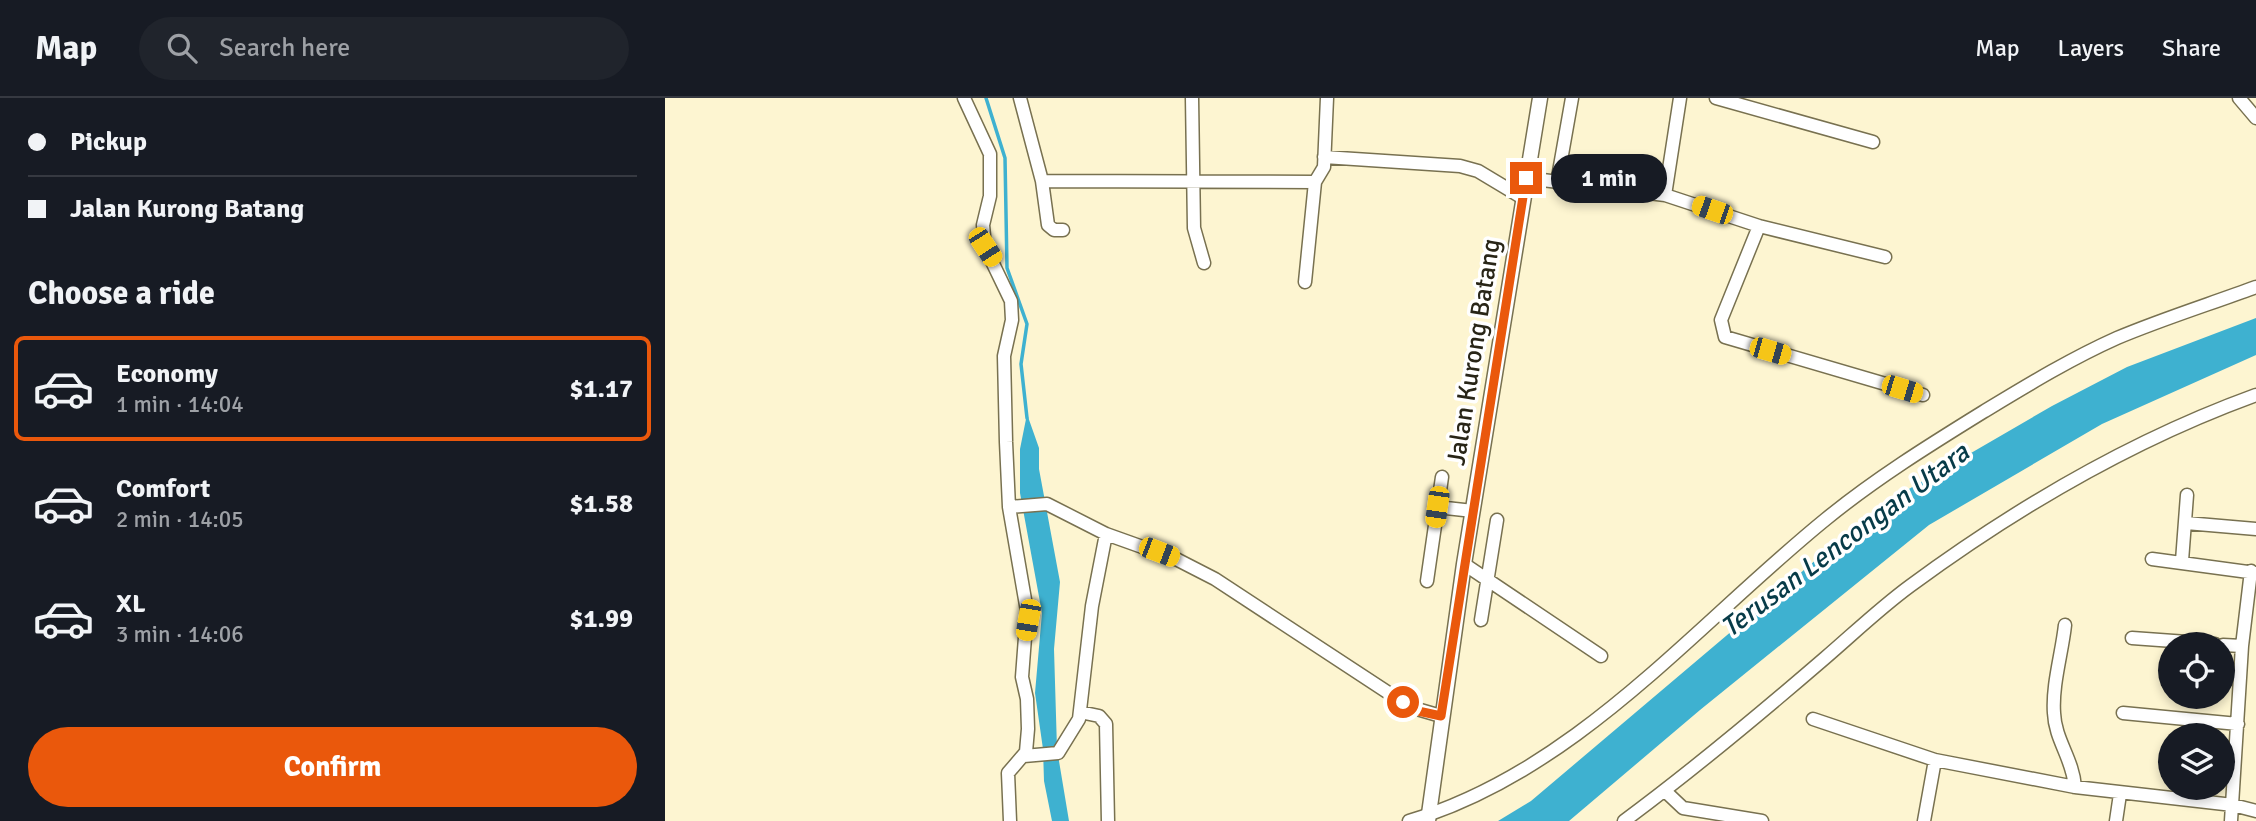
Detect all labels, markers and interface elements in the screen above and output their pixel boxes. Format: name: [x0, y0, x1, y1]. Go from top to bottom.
search box: [139, 17, 629, 80]
text: Map: [35, 28, 97, 69]
icon: search: [163, 29, 201, 67]
text: Search here: [219, 32, 350, 64]
text: Map: [1975, 33, 2020, 63]
text: Layers: [2058, 33, 2124, 63]
text: Share: [2162, 33, 2221, 63]
text: Pickup: [70, 126, 147, 158]
callout: 1 min: [1551, 154, 1666, 202]
route end: [1510, 162, 1542, 194]
text: 1 min: [1581, 164, 1637, 193]
text: Jalan Kurong Batang: [70, 193, 304, 225]
car: [1689, 193, 1736, 227]
car: [965, 224, 1006, 270]
street label: Jalan Kurong Batang: [1440, 236, 1508, 468]
text: Choose a ride: [28, 274, 215, 313]
car: [1747, 335, 1794, 367]
icon: car: [32, 357, 95, 420]
text: Economy: [116, 358, 218, 390]
text: $1.17: [569, 373, 633, 405]
car: [1879, 373, 1926, 405]
text: 1 min · 14:04: [116, 390, 244, 419]
water label: Terusan Lencongan Utara: [1714, 435, 1977, 645]
icon: car: [32, 472, 95, 535]
text: Comfort: [116, 473, 210, 505]
car: [1424, 485, 1451, 529]
text: $1.58: [569, 488, 633, 520]
text: 2 min · 14:05: [116, 505, 244, 534]
car: [1136, 535, 1183, 569]
icon: car: [32, 587, 95, 650]
text: XL: [116, 588, 146, 620]
car: [1015, 597, 1042, 643]
text: $1.99: [569, 603, 633, 635]
text: 3 min · 14:06: [116, 620, 244, 649]
map controls: [2158, 632, 2235, 800]
button: locate: [2158, 632, 2235, 709]
route start: [1387, 686, 1419, 718]
button: layers: [2158, 723, 2235, 800]
button: Confirm: [28, 727, 637, 807]

